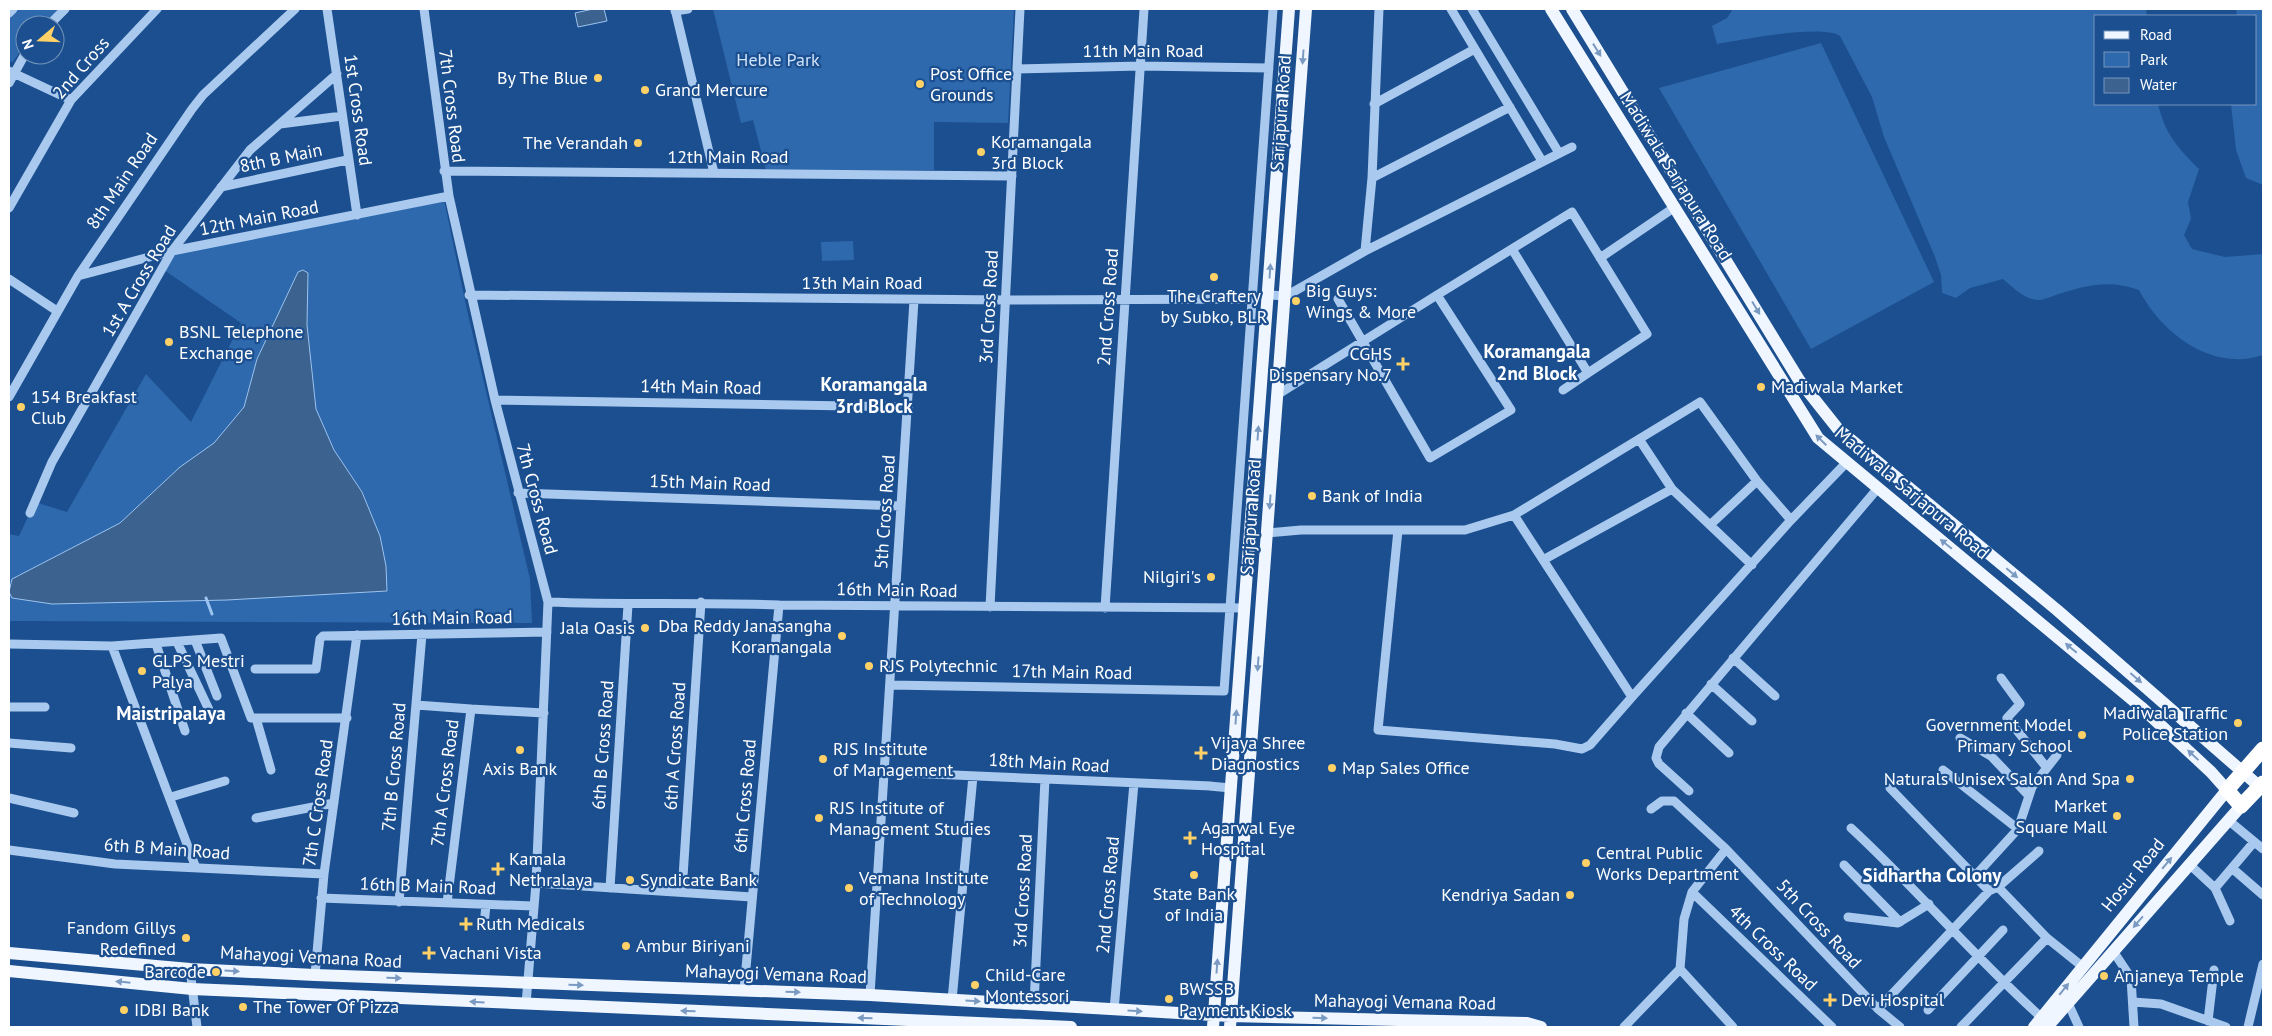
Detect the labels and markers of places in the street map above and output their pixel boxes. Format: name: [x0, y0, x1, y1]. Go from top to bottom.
place label: Post Office Grounds: [930, 62, 1012, 106]
place label: By The Blue: [497, 66, 588, 89]
marker: By The Blue: [592, 72, 604, 84]
place label: Grand Mercure: [655, 78, 768, 101]
marker: Post Office Grounds: [914, 78, 926, 90]
marker: Grand Mercure: [639, 84, 651, 96]
place label: Koramangala 3rd Block: [991, 130, 1092, 174]
place label: The Verandah: [523, 131, 628, 154]
marker: The Verandah: [632, 137, 644, 149]
marker: Koramangala 3rd Block: [975, 146, 987, 158]
marker: The Craftery by Subko, BLR: [1208, 271, 1220, 283]
place label: Big Guys: Wings & More: [1306, 279, 1416, 323]
place label: The Craftery by Subko, BLR: [1161, 284, 1268, 328]
marker: Big Guys: Wings & More: [1290, 295, 1302, 307]
place label: BSNL Telephone Exchange: [179, 320, 303, 364]
marker: BSNL Telephone Exchange: [163, 336, 175, 348]
place label: CGHS Dispensary No.7: [1269, 342, 1392, 386]
marker: CGHS Dispensary No.7: [1396, 357, 1410, 371]
place label: Madiwala Market: [1771, 375, 1903, 398]
marker: Madiwala Market: [1755, 381, 1767, 393]
place label: 154 Breakfast Club: [31, 385, 137, 429]
marker: 154 Breakfast Club: [15, 401, 27, 413]
place label: Bank of India: [1322, 484, 1423, 507]
marker: Bank of India: [1306, 490, 1318, 502]
place label: Nilgiri's: [1143, 565, 1201, 588]
marker: Nilgiri's: [1205, 571, 1217, 583]
place label: Dba Reddy Janasangha Koramangala: [658, 614, 832, 658]
place label: Jala Oasis: [560, 616, 635, 639]
marker: Jala Oasis: [639, 622, 651, 634]
marker: Dba Reddy Janasangha Koramangala: [836, 630, 848, 642]
place label: GLPS Mestri Palya: [152, 649, 245, 693]
place label: RJS Polytechnic: [879, 654, 998, 677]
marker: RJS Polytechnic: [863, 660, 875, 672]
marker: GLPS Mestri Palya: [136, 665, 148, 677]
place label: Madiwala Traffic Police Station: [2103, 701, 2228, 745]
place label: Government Model Primary School: [1925, 713, 2073, 757]
marker: Madiwala Traffic Police Station: [2232, 717, 2244, 729]
marker: Government Model Primary School: [2076, 729, 2088, 741]
place label: Vijaya Shree Diagnostics: [1210, 731, 1306, 775]
place label: RJS Institute of Management: [833, 737, 953, 781]
marker: Axis Bank: [514, 744, 526, 756]
marker: Vijaya Shree Diagnostics: [1195, 747, 1207, 759]
marker: RJS Institute of Management: [817, 753, 829, 765]
place label: Map Sales Office: [1342, 756, 1470, 779]
place label: Axis Bank: [483, 757, 558, 780]
marker: Map Sales Office: [1326, 762, 1338, 774]
place label: Naturals Unisex Salon And Spa: [1884, 767, 2120, 790]
marker: Naturals Unisex Salon And Spa: [2124, 773, 2136, 785]
place label: Market Square Mall: [2015, 794, 2108, 838]
place label: RJS Institute of Management Studies: [829, 796, 991, 840]
marker: Market Square Mall: [2111, 810, 2123, 822]
marker: RJS Institute of Management Studies: [813, 812, 825, 824]
place label: Agarwal Eye Hospital: [1201, 816, 1295, 860]
marker: Agarwal Eye Hospital: [1183, 831, 1197, 845]
place label: Central Public Works Department: [1596, 841, 1739, 885]
place label: Kamala Nethralaya: [509, 847, 593, 891]
marker: Central Public Works Department: [1580, 857, 1592, 869]
marker: Kamala Nethralaya: [491, 862, 505, 876]
place label: Vemana Institute of Technology: [858, 866, 989, 910]
place label: Syndicate Bank: [640, 868, 757, 891]
marker: State Bank of India: [1188, 869, 1200, 881]
marker: Syndicate Bank: [624, 874, 636, 886]
marker: Vemana Institute of Technology: [843, 882, 855, 894]
place label: State Bank of India: [1153, 882, 1236, 926]
place label: Kendriya Sadan: [1441, 883, 1560, 906]
marker: Kendriya Sadan: [1564, 889, 1576, 901]
place label: Ruth Medicals: [476, 912, 585, 935]
place label: Fandom Gillys Redefined: [67, 916, 176, 960]
marker: Ruth Medicals: [460, 918, 472, 930]
marker: Fandom Gillys Redefined: [180, 932, 192, 944]
place label: Ambur Biriyani: [636, 934, 750, 957]
marker: Ambur Biriyani: [620, 940, 632, 952]
place label: Vachani Vista: [439, 941, 542, 964]
marker: Vachani Vista: [422, 946, 436, 960]
place label: Barcode: [144, 960, 206, 983]
place label: Child-Care Montessori: [985, 963, 1070, 1007]
place label: Anjaneya Temple: [2114, 964, 2244, 987]
marker: Barcode: [210, 966, 222, 978]
marker: Anjaneya Temple: [2098, 970, 2110, 982]
place label: BWSSB Payment Kiosk: [1179, 977, 1292, 1021]
marker: Child-Care Montessori: [969, 979, 981, 991]
place label: Devi Hospital: [1841, 988, 1945, 1011]
marker: BWSSB Payment Kiosk: [1163, 993, 1175, 1005]
marker: Devi Hospital: [1823, 993, 1837, 1007]
place label: The Tower Of Pizza: [253, 995, 399, 1018]
place label: IDBI Bank: [134, 998, 210, 1021]
marker: The Tower Of Pizza: [237, 1001, 249, 1013]
marker: IDBI Bank: [118, 1004, 130, 1016]

